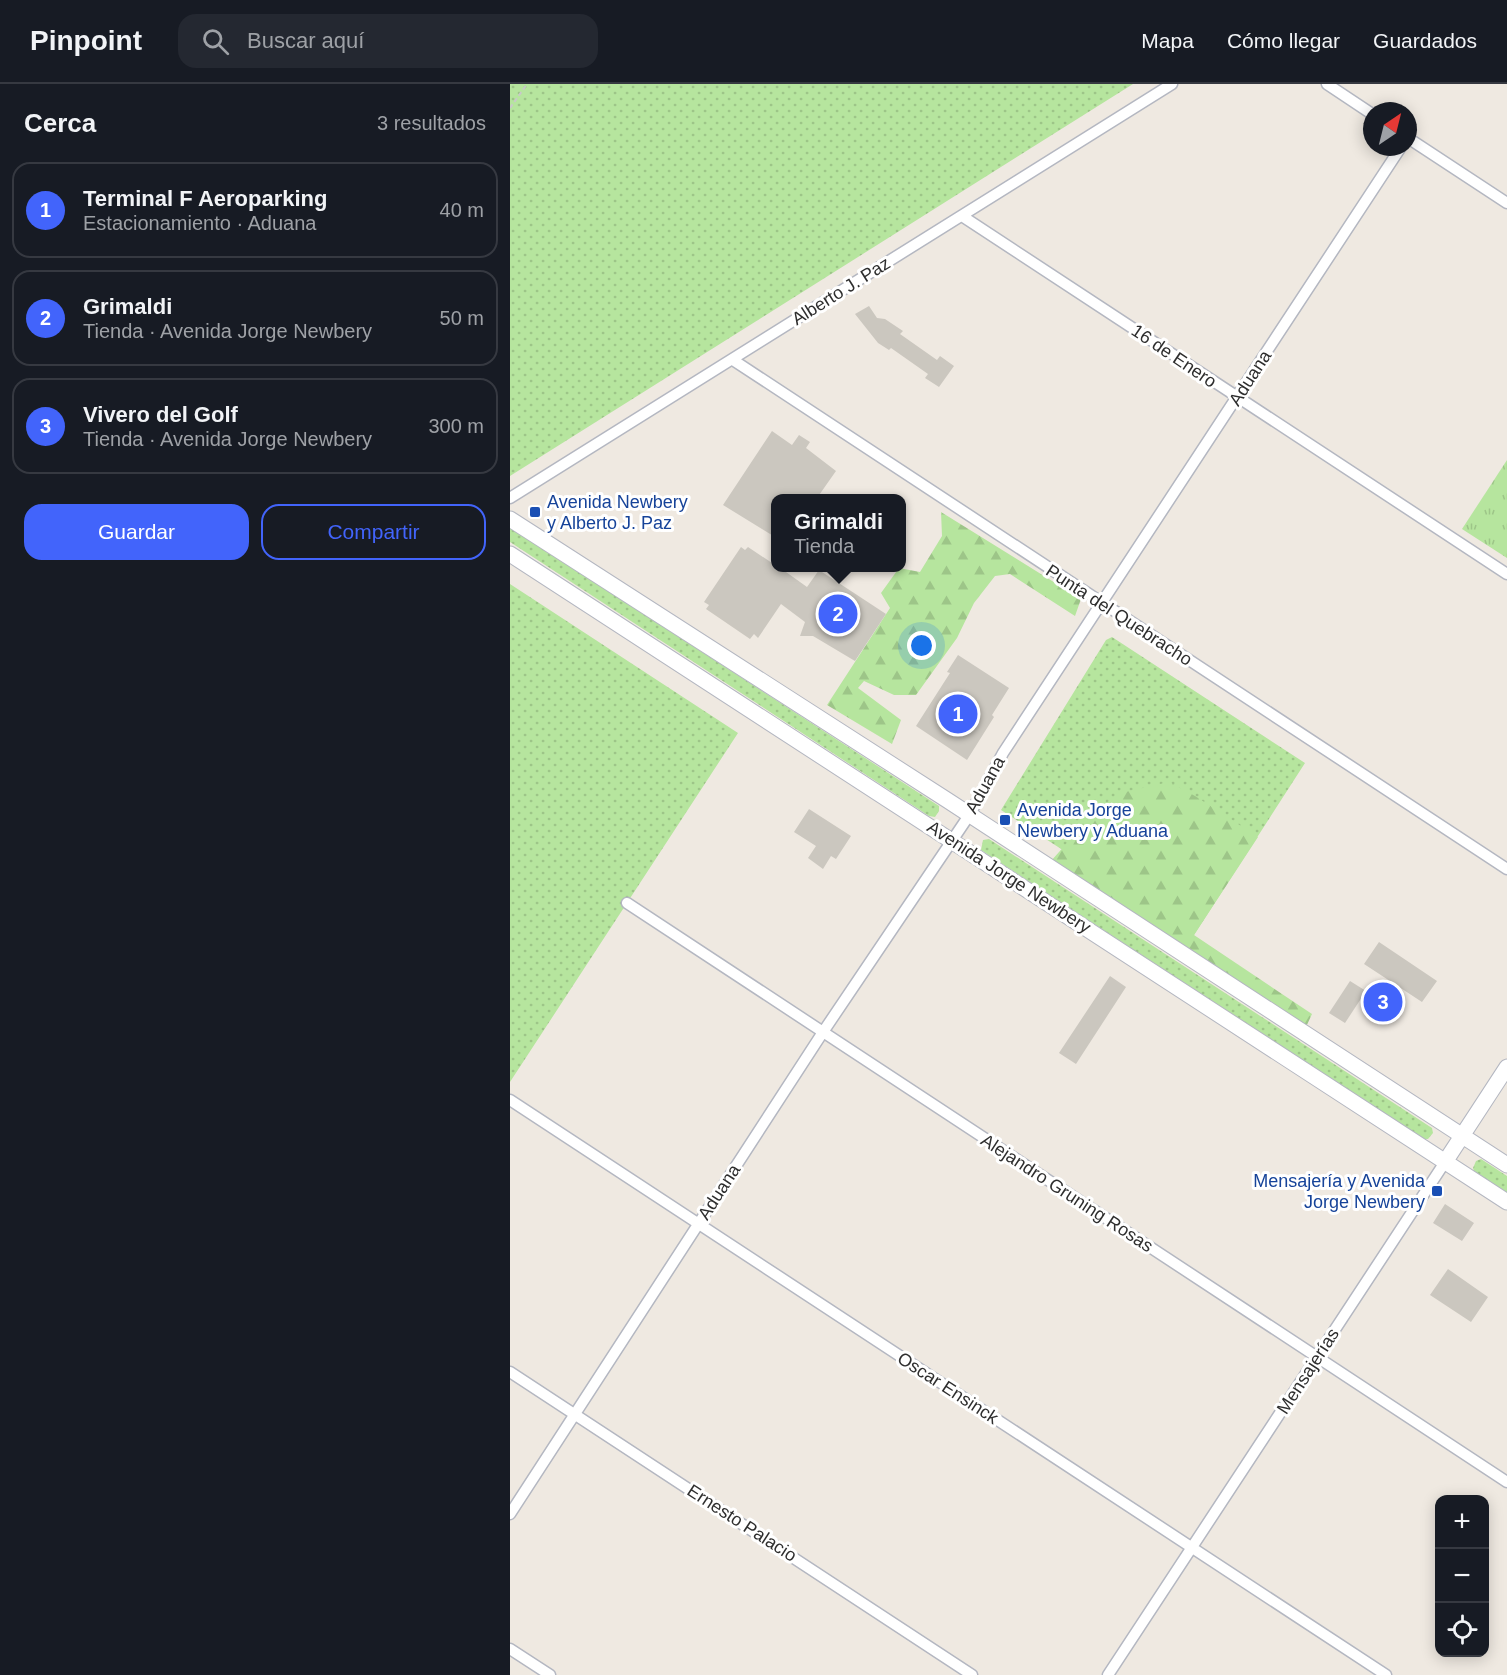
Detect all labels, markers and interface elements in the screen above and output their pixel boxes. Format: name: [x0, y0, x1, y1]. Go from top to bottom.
search box: [178, 14, 598, 68]
text: Pinpoint: [30, 25, 142, 56]
icon: search: [199, 25, 232, 58]
text: Buscar aquí: [247, 28, 364, 53]
text: Mapa: [1141, 29, 1194, 52]
text: Cómo llegar: [1227, 29, 1340, 52]
text: Guardados: [1373, 29, 1477, 52]
north arrow: [1363, 102, 1417, 156]
text: Cerca: [24, 108, 96, 138]
text: 3 resultados: [377, 112, 486, 134]
text: Terminal F Aeroparking: [83, 186, 328, 211]
text: 1: [40, 199, 51, 221]
text: 40 m: [440, 199, 484, 221]
text: Estacionamiento · Aduana: [83, 212, 317, 234]
street label: Alberto J. Paz: [788, 253, 894, 329]
text: Grimaldi: [83, 294, 172, 319]
text: 2: [40, 307, 51, 329]
text: 50 m: [440, 307, 484, 329]
text: Tienda · Avenida Jorge Newbery: [83, 320, 372, 342]
street label: 16 de Enero: [1128, 320, 1220, 392]
street label: Aduana: [1225, 346, 1276, 409]
text: Vivero del Golf: [83, 402, 238, 427]
text: 3: [40, 415, 51, 437]
text: 300 m: [428, 415, 484, 437]
text: Tienda · Avenida Jorge Newbery: [83, 428, 372, 450]
place label: Avenida Newbery y Alberto J. Paz: [547, 492, 688, 533]
popup: [771, 494, 906, 572]
button: Guardar: [24, 504, 249, 560]
button: Compartir: [261, 504, 486, 560]
marker: Avenida Newbery y Alberto J. Paz: [528, 505, 542, 519]
text: Grimaldi: [794, 509, 883, 534]
text: Tienda: [794, 535, 854, 557]
street label: Punta del Quebracho: [1042, 560, 1196, 670]
pin: 2: [818, 592, 858, 636]
your location: [907, 631, 936, 660]
pin: 1: [938, 692, 978, 736]
street label: Aduana: [961, 752, 1009, 817]
place label: Avenida Jorge Newbery y Aduana: [1017, 800, 1169, 841]
marker: Avenida Jorge Newbery y Aduana: [998, 813, 1012, 827]
street label: Avenida Jorge Newbery: [924, 817, 1094, 937]
pin: 3: [1364, 980, 1402, 1024]
street label: Alejandro Gruning Rosas: [977, 1130, 1157, 1256]
street label: Aduana: [694, 1160, 745, 1223]
place label: Mensajería y Avenida Jorge Newbery: [1253, 1171, 1426, 1212]
marker: Mensajería y Avenida Jorge Newbery: [1430, 1184, 1444, 1198]
street label: Mensajerías: [1273, 1324, 1343, 1418]
street label: Oscar Ensinck: [894, 1348, 1003, 1429]
street label: Ernesto Palacio: [684, 1480, 800, 1566]
map controls: [1435, 1495, 1489, 1657]
button: +: [1435, 1495, 1489, 1549]
button: −: [1435, 1549, 1489, 1603]
button: locate: [1435, 1603, 1489, 1657]

